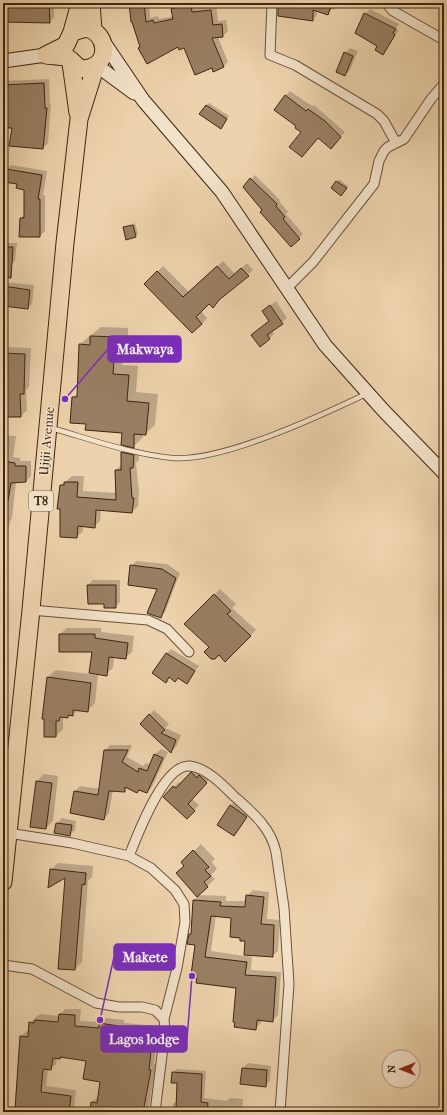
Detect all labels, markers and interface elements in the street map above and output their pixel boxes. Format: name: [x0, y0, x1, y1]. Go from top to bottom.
callout: Makwaya: [108, 336, 181, 362]
text: Makwaya: [116, 341, 174, 358]
street label: Ujiji Avenue: [36, 405, 57, 476]
road number: T8: [29, 491, 53, 511]
callout: Makete: [114, 944, 175, 970]
text: Makete: [121, 949, 168, 966]
callout: Lagos lodge: [101, 1026, 187, 1052]
text: Lagos lodge: [109, 1031, 179, 1048]
north arrow: [381, 1049, 421, 1089]
text: N: [385, 1064, 398, 1073]

